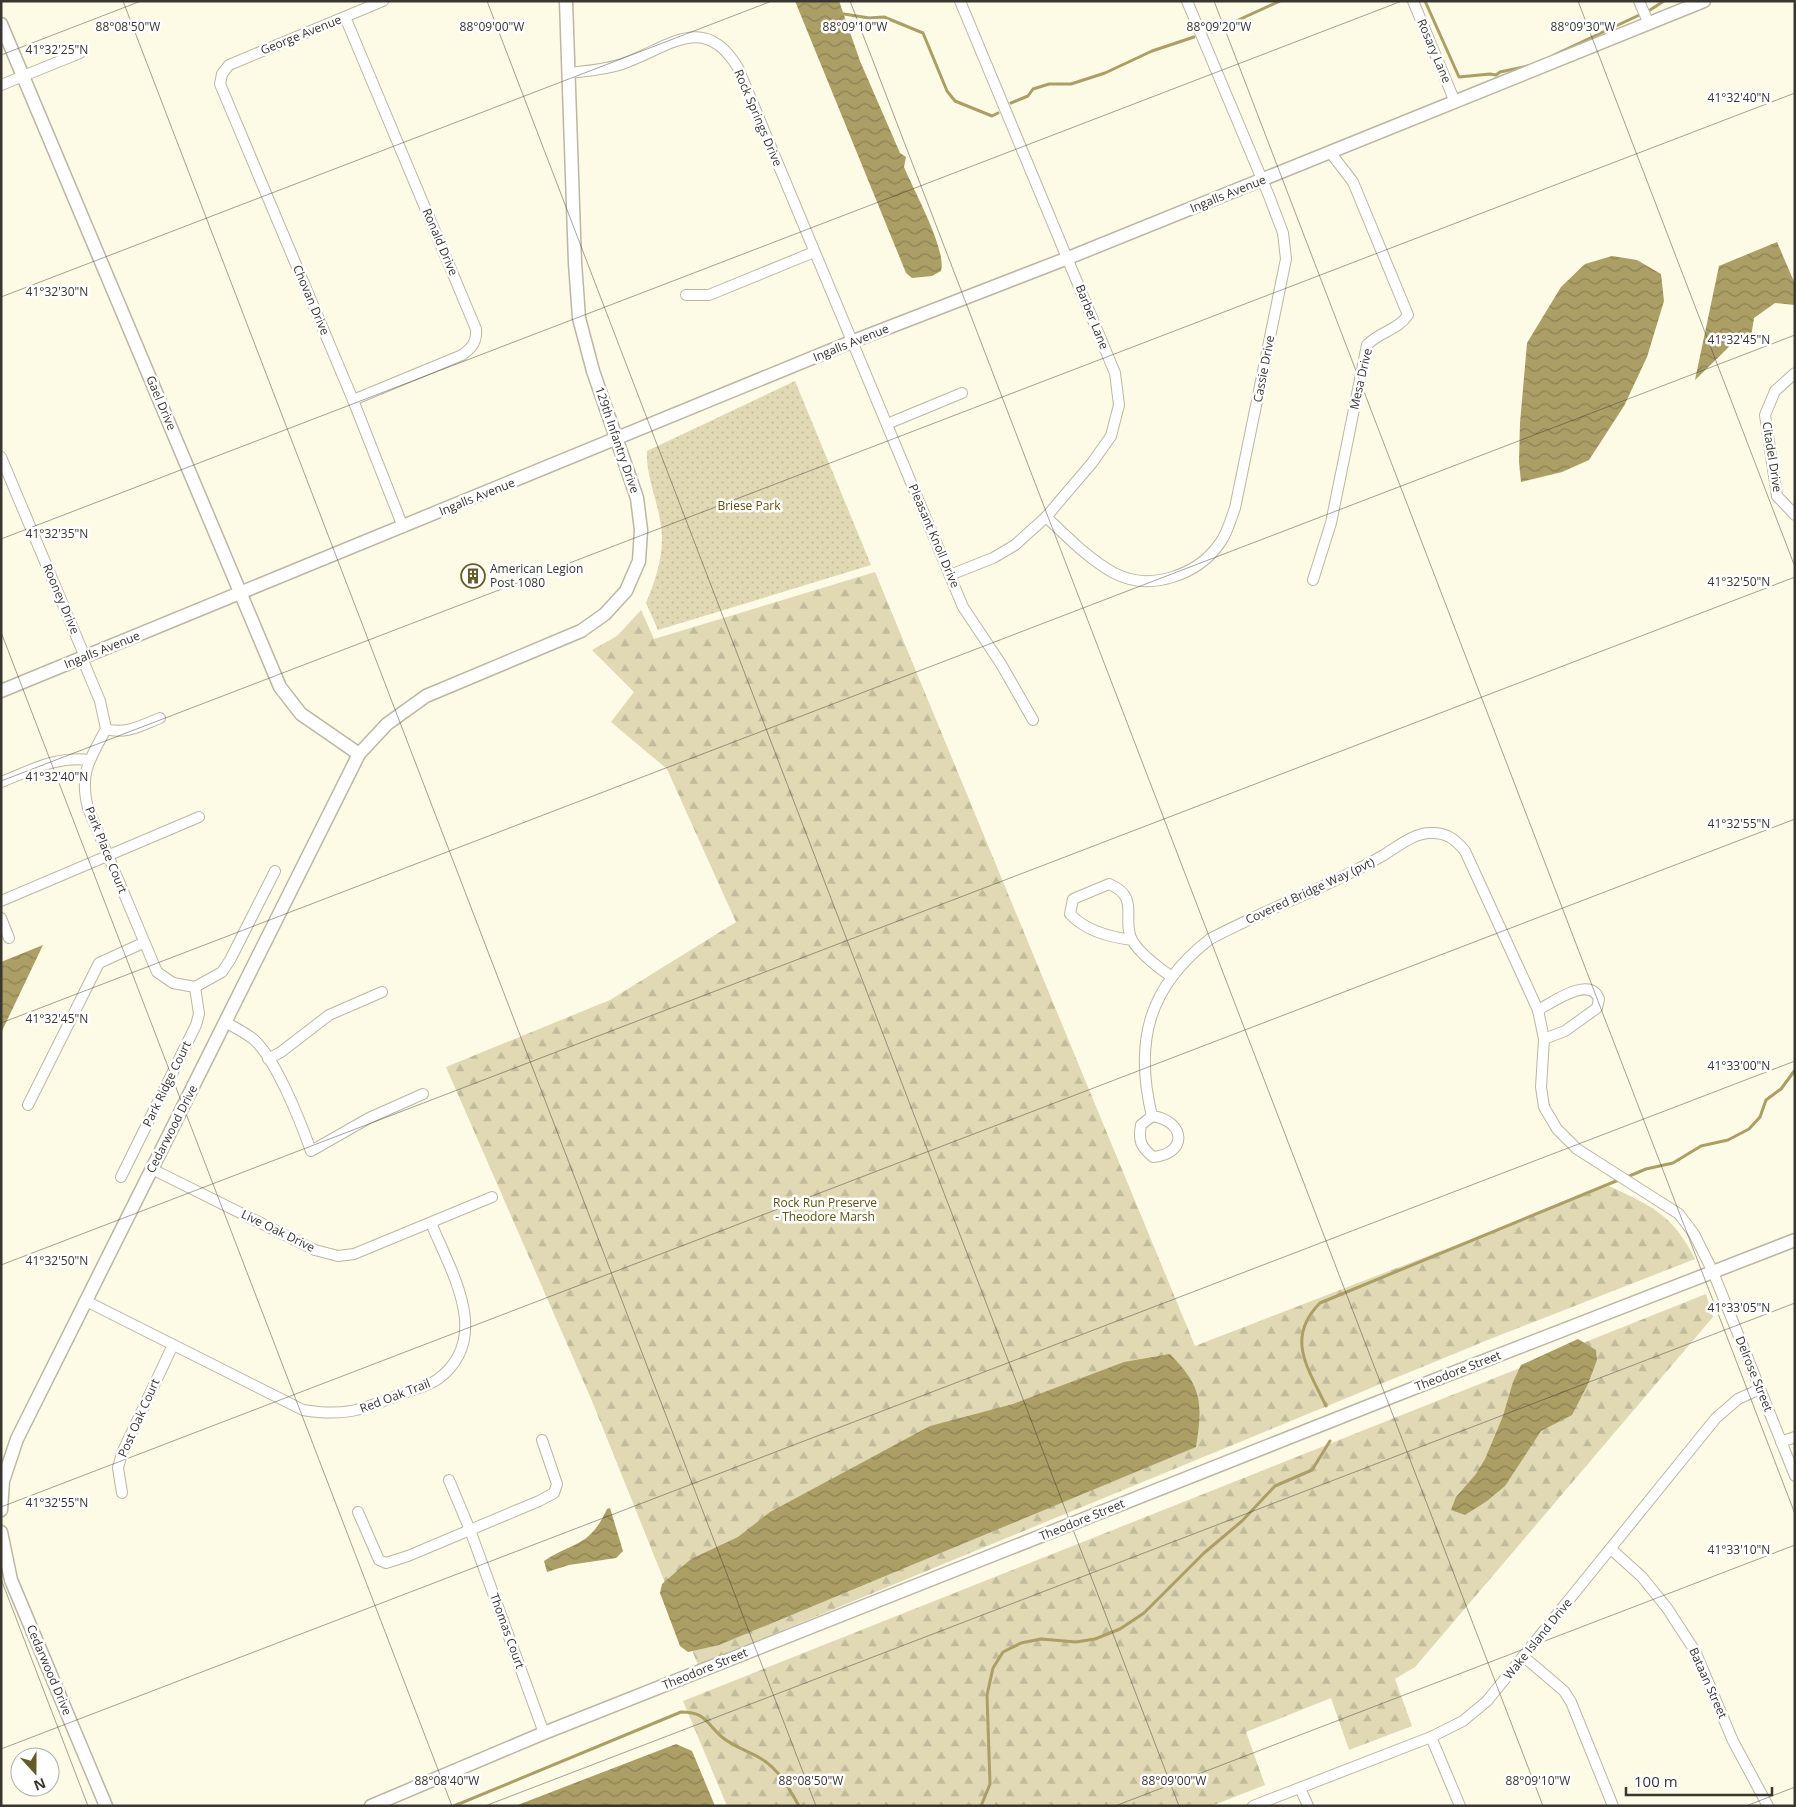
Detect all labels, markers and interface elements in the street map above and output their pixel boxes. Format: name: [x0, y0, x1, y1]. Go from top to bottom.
street label: George Avenue: [258, 10, 344, 58]
street label: Rosary Lane: [1413, 16, 1456, 86]
text: 88°08'50"W: [96, 18, 160, 35]
text: 88°09'00"W: [460, 18, 524, 35]
text: 88°09'10"W: [823, 18, 887, 35]
text: 88°09'20"W: [1187, 18, 1251, 35]
text: 88°09'30"W: [1551, 18, 1615, 35]
text: 41°32'25"N: [26, 41, 88, 58]
street label: Rock Springs Drive: [730, 67, 787, 169]
text: 41°32'40"N: [1708, 89, 1770, 106]
street label: Ingalls Avenue: [1187, 170, 1269, 217]
street label: Ronald Drive: [419, 206, 462, 278]
street label: Chovan Drive: [289, 262, 334, 338]
street label: Barber Lane: [1072, 282, 1113, 352]
text: 41°32'30"N: [26, 283, 88, 300]
street label: Ingalls Avenue: [810, 319, 892, 366]
text: 41°32'45"N: [1708, 331, 1770, 348]
street label: Cassie Drive: [1249, 334, 1278, 404]
street label: Mesa Drive: [1345, 346, 1376, 411]
street label: Gael Drive: [142, 373, 181, 433]
street label: 129th Infantry Drive: [591, 384, 644, 496]
street label: Citadel Drive: [1759, 420, 1786, 494]
street label: Ingalls Avenue: [436, 473, 518, 520]
street label: Pleasant Knoll Drive: [905, 481, 964, 591]
park label: Briese Park: [717, 497, 781, 514]
text: 41°32'35"N: [26, 525, 88, 542]
place label: American Legion Post 1080: [490, 560, 583, 591]
street label: Rooney Drive: [39, 561, 84, 637]
building icon: American Legion Post 1080: [460, 563, 486, 589]
text: 41°32'50"N: [1708, 573, 1770, 590]
street label: Ingalls Avenue: [61, 626, 143, 673]
text: 41°32'40"N: [26, 768, 88, 785]
street label: Park Place Court: [81, 804, 132, 896]
text: 41°32'55"N: [1708, 815, 1770, 832]
street label: Covered Bridge Way (pvt): [1242, 853, 1378, 928]
text: 41°32'45"N: [26, 1010, 88, 1027]
street label: Park Ridge Court: [138, 1038, 195, 1130]
text: 41°33'00"N: [1708, 1057, 1770, 1074]
street label: Cedarwood Drive: [142, 1082, 201, 1176]
park label: Rock Run Preserve - Theodore Marsh: [773, 1194, 877, 1225]
street label: Live Oak Drive: [239, 1205, 318, 1256]
text: 41°32'50"N: [26, 1252, 88, 1269]
text: 41°33'05"N: [1708, 1299, 1770, 1316]
street label: Delrose Street: [1732, 1334, 1777, 1414]
street label: Theodore Street: [1412, 1346, 1503, 1395]
street label: Red Oak Trail: [357, 1374, 433, 1417]
street label: Post Oak Court: [114, 1376, 163, 1460]
text: 41°32'55"N: [26, 1494, 88, 1511]
street label: Theodore Street: [1037, 1495, 1127, 1544]
text: 41°33'10"N: [1708, 1541, 1770, 1558]
street label: Thomas Court: [486, 1591, 529, 1671]
street label: Wake Island Drive: [1500, 1594, 1576, 1683]
street label: Cedarwood Drive: [23, 1622, 76, 1718]
street label: Theodore Street: [660, 1644, 750, 1693]
street label: Bataan Street: [1685, 1645, 1732, 1721]
north arrow: [10, 1747, 60, 1797]
scale bar: [1626, 1764, 1772, 1796]
text: 100 m: [1634, 1771, 1678, 1791]
text: 88°08'40"W: [415, 1772, 479, 1789]
text: 88°08'50"W: [779, 1772, 843, 1789]
text: 88°09'00"W: [1142, 1772, 1206, 1789]
text: 88°09'10"W: [1506, 1772, 1570, 1789]
text: N: [31, 1774, 49, 1796]

